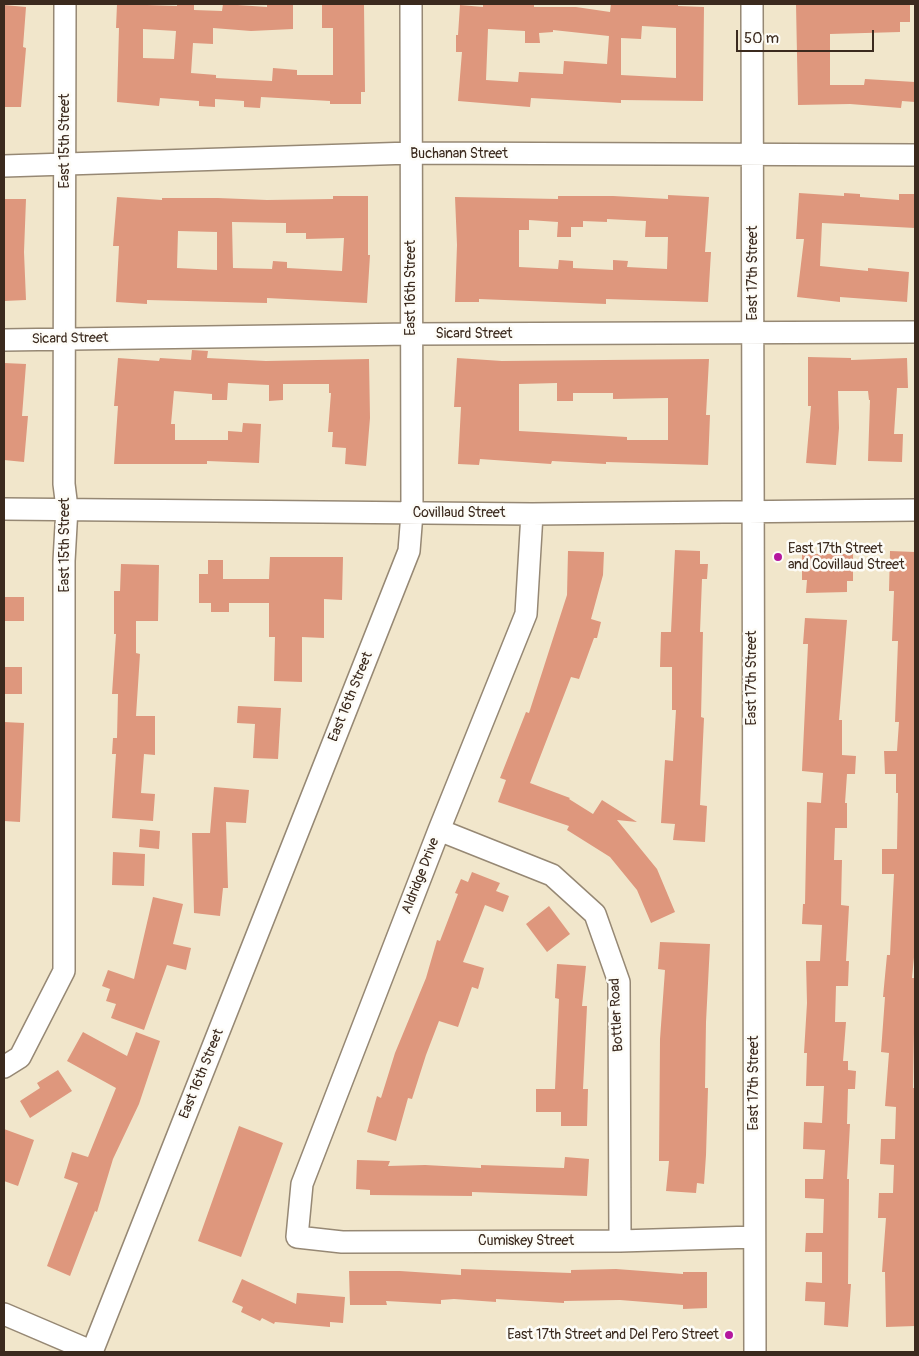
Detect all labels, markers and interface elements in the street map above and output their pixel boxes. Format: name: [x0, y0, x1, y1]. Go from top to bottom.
scale bar: [739, 20, 876, 52]
text: 50 m: [744, 29, 779, 48]
street label: East 15th Street: [57, 93, 73, 189]
street label: Buchanan Street: [410, 146, 508, 162]
street label: East 17th Street: [745, 226, 761, 320]
street label: East 16th Street: [403, 240, 419, 336]
street label: Sicard Street: [436, 326, 512, 342]
street label: Sicard Street: [31, 330, 109, 348]
street label: East 15th Street: [57, 497, 73, 593]
street label: Covillaud Street: [413, 505, 505, 521]
place label: East 17th Street and Covillaud Street: [788, 541, 905, 574]
marker: East 17th Street and Covillaud Street: [772, 551, 784, 563]
street label: East 17th Street: [744, 631, 760, 725]
street label: East 16th Street: [325, 650, 377, 744]
street label: Aldridge Drive: [399, 835, 443, 917]
street label: Bottler Road: [607, 978, 627, 1052]
street label: East 16th Street: [176, 1027, 228, 1121]
street label: East 17th Street: [746, 1036, 762, 1130]
street label: Cumiskey Street: [478, 1233, 574, 1249]
place label: East 17th Street and Del Pero Street: [507, 1327, 719, 1343]
marker: East 17th Street and Del Pero Street: [723, 1329, 735, 1341]

